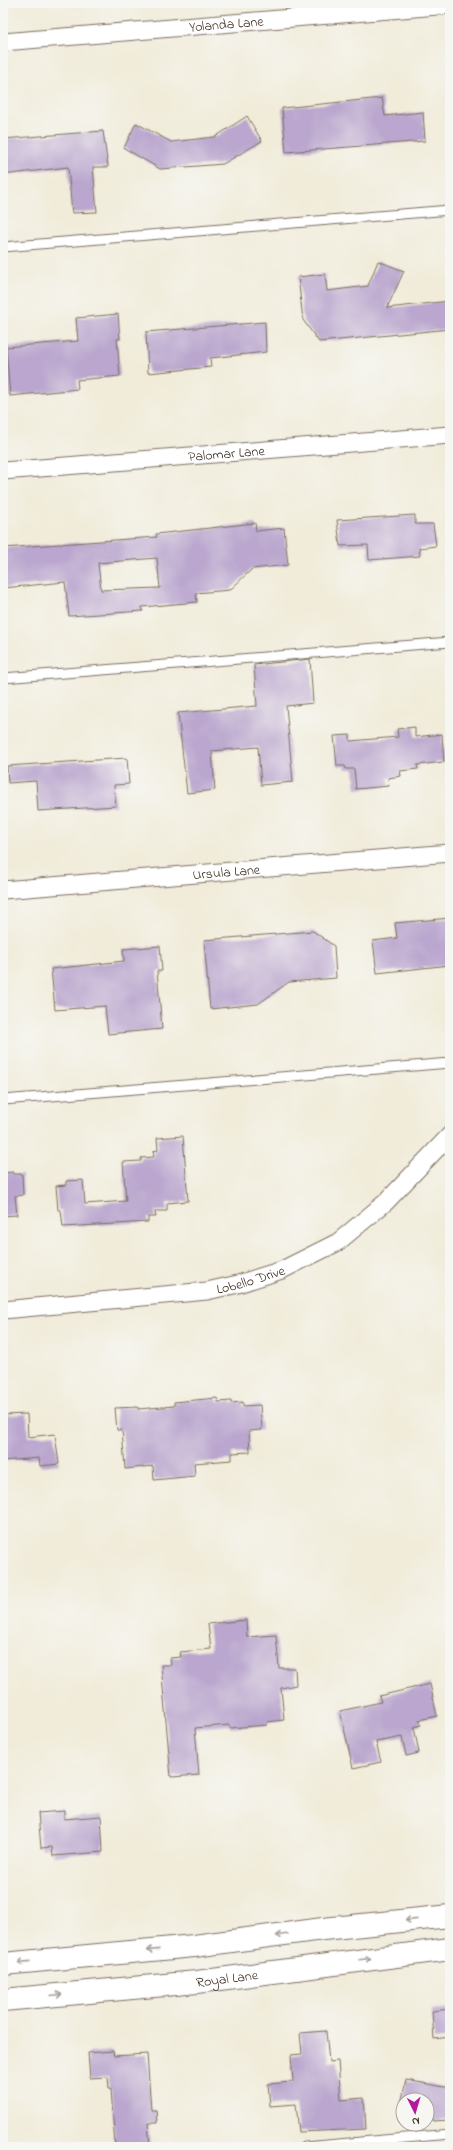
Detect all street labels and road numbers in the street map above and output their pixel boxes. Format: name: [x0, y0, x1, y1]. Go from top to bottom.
street label: Yolanda Lane: [188, 11, 265, 39]
street label: Palomar Lane: [187, 441, 266, 468]
street label: Ursula Lane: [192, 860, 262, 886]
street label: Lobello Drive: [215, 1260, 289, 1301]
street label: Royal Lane: [195, 1965, 260, 1994]

